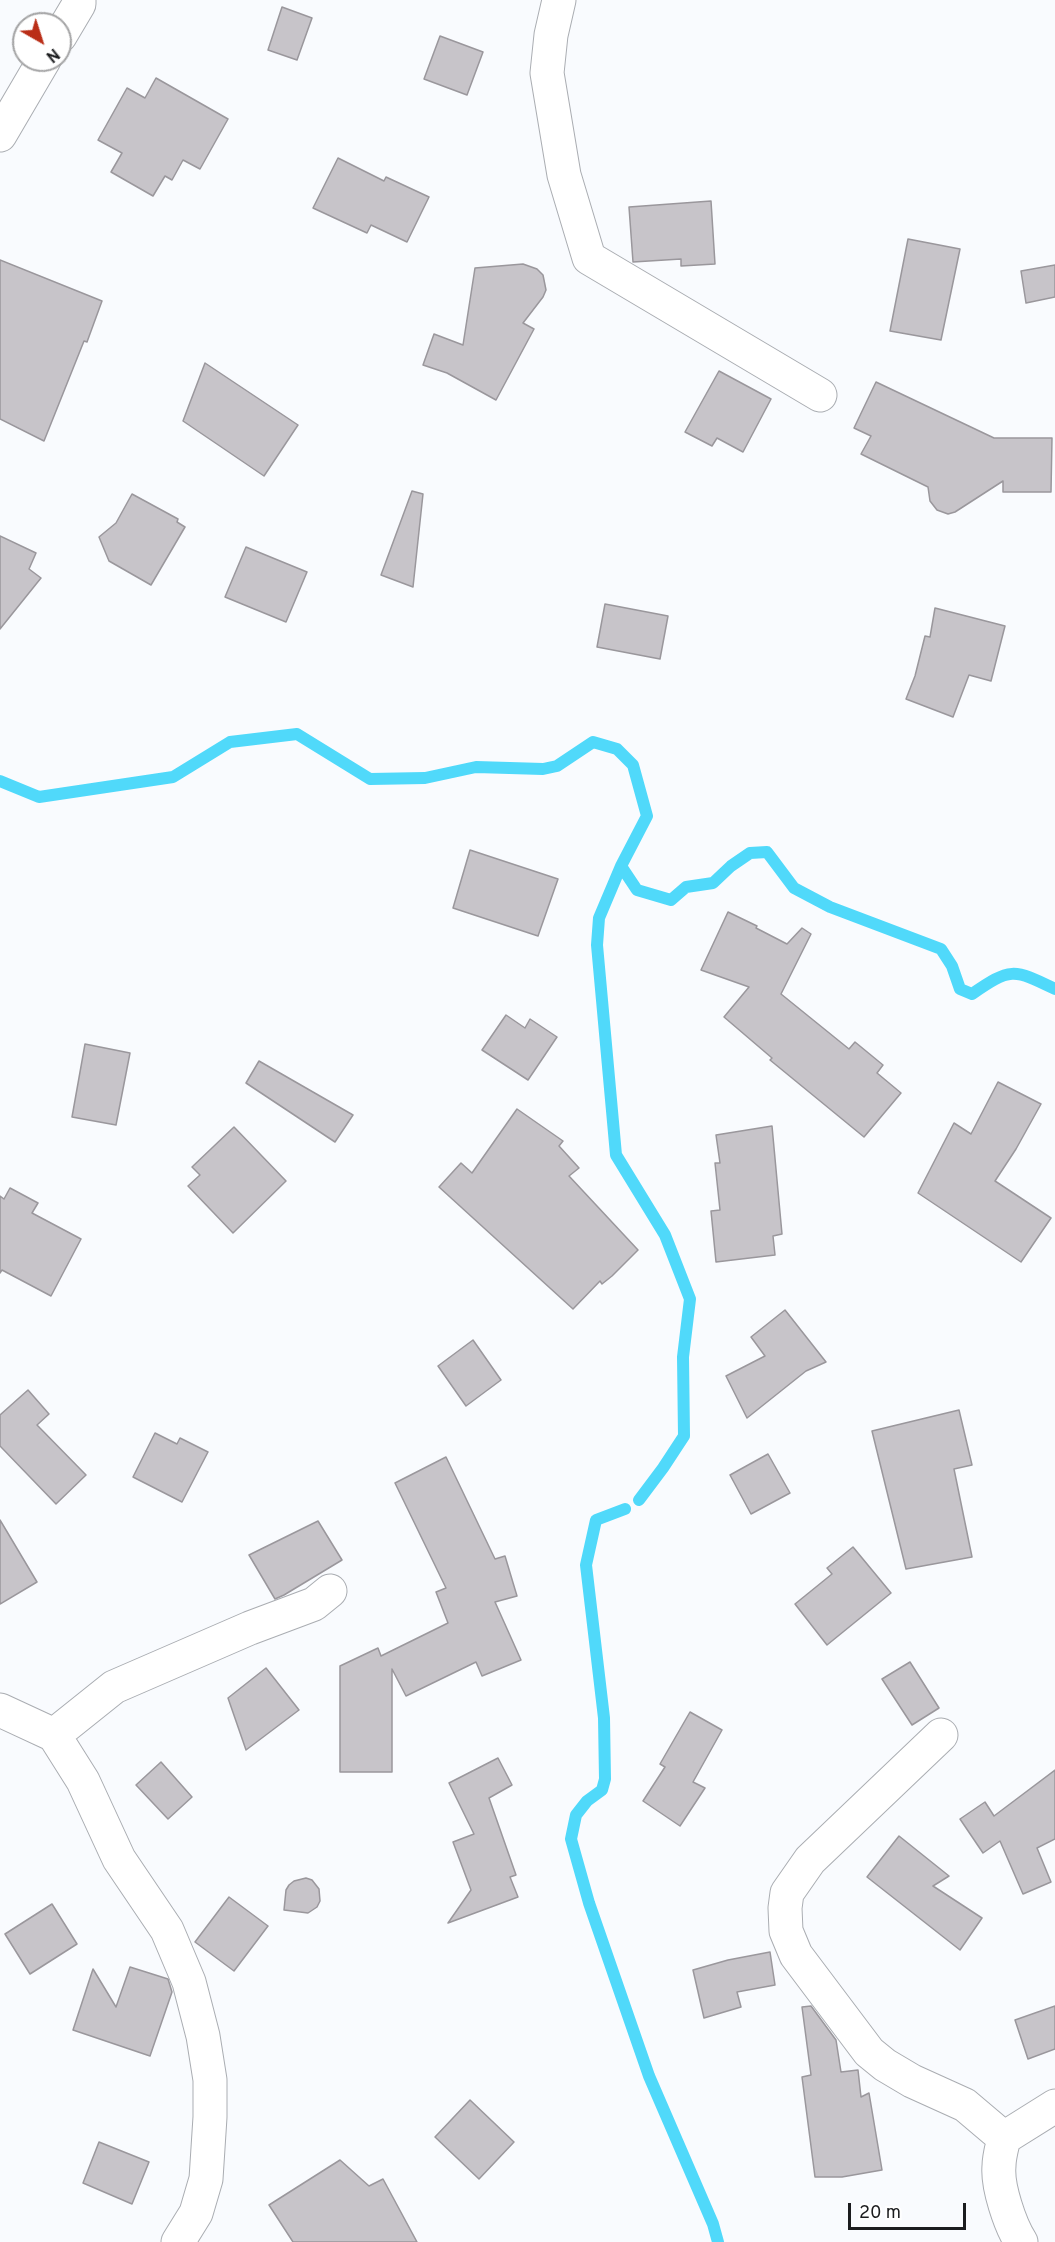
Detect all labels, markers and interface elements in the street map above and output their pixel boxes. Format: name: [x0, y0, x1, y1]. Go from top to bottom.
north arrow: [12, 12, 72, 72]
text: N: [41, 43, 63, 66]
scale bar: [851, 2191, 970, 2229]
text: 20 m: [859, 2202, 901, 2225]

